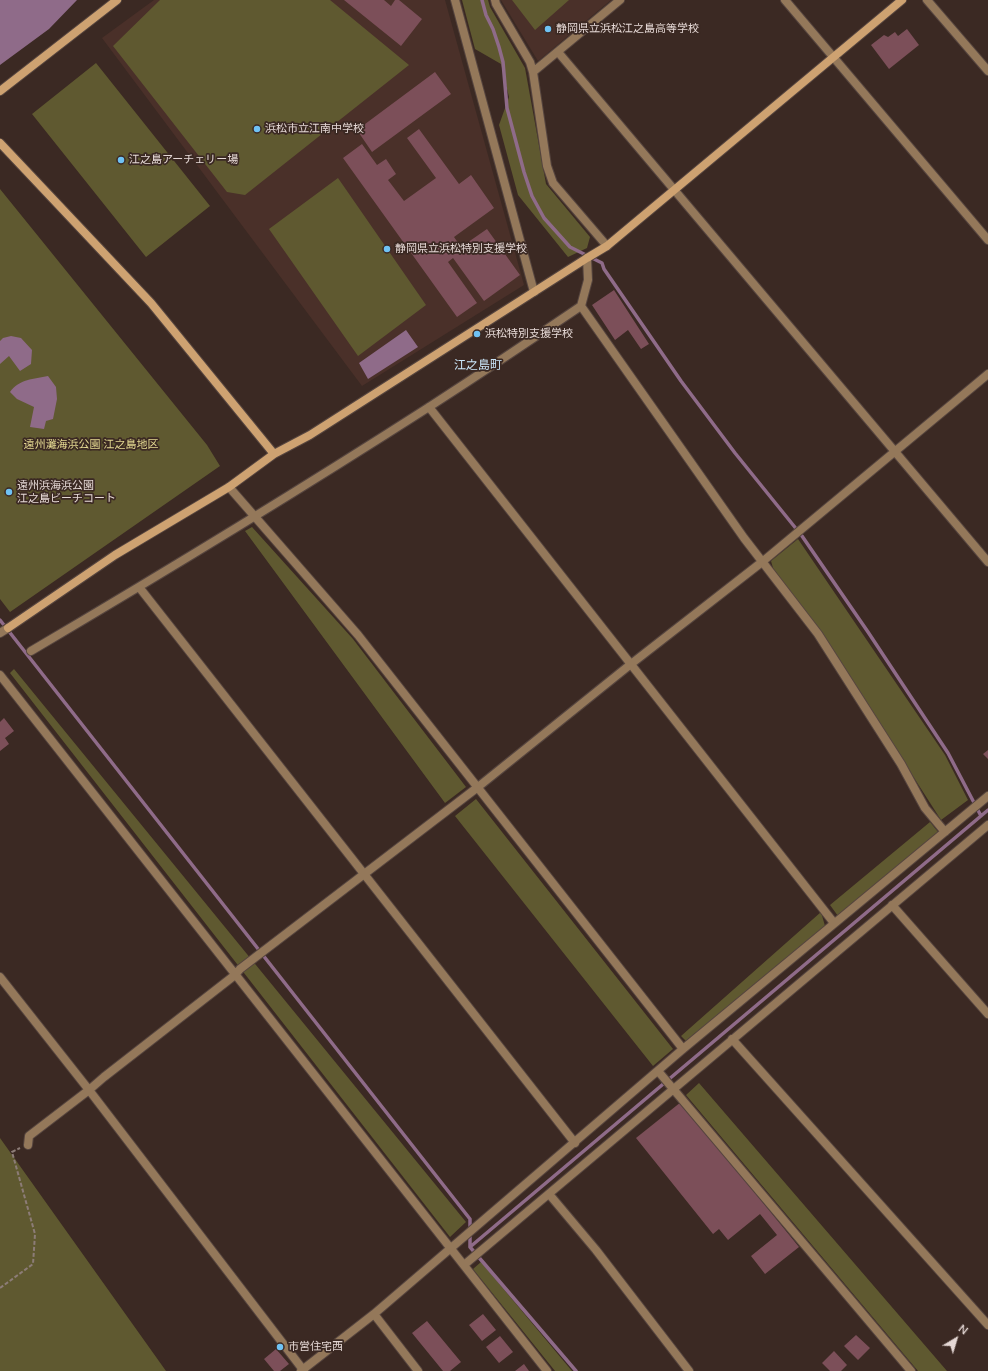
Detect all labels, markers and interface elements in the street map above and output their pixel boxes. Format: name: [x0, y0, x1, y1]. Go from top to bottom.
place label: 静岡県立浜松江之島高等学校: [556, 22, 699, 36]
marker: 静岡県立浜松江之島高等学校: [543, 24, 553, 34]
place label: 浜松市立江南中学校: [265, 122, 364, 136]
marker: 浜松市立江南中学校: [252, 124, 262, 134]
place label: 江之島アーチェリー場: [129, 153, 238, 167]
marker: 江之島アーチェリー場: [116, 155, 126, 165]
place label: 静岡県立浜松特別支援学校: [395, 242, 527, 256]
marker: 静岡県立浜松特別支援学校: [382, 244, 392, 254]
place label: 浜松特別支援学校: [485, 327, 573, 341]
marker: 浜松特別支援学校: [472, 329, 482, 339]
district label: 江之島町: [454, 358, 502, 372]
park label: 遠州灘海浜公園 江之島地区: [24, 438, 158, 452]
place label: 遠州浜海浜公園 江之島ビーチコート: [17, 479, 116, 505]
marker: 遠州浜海浜公園 江之島ビーチコート: [4, 487, 14, 497]
north arrow: [936, 1319, 976, 1359]
text: N: [956, 1321, 971, 1338]
place label: 市営住宅西: [288, 1340, 343, 1354]
marker: 市営住宅西: [275, 1342, 285, 1352]

